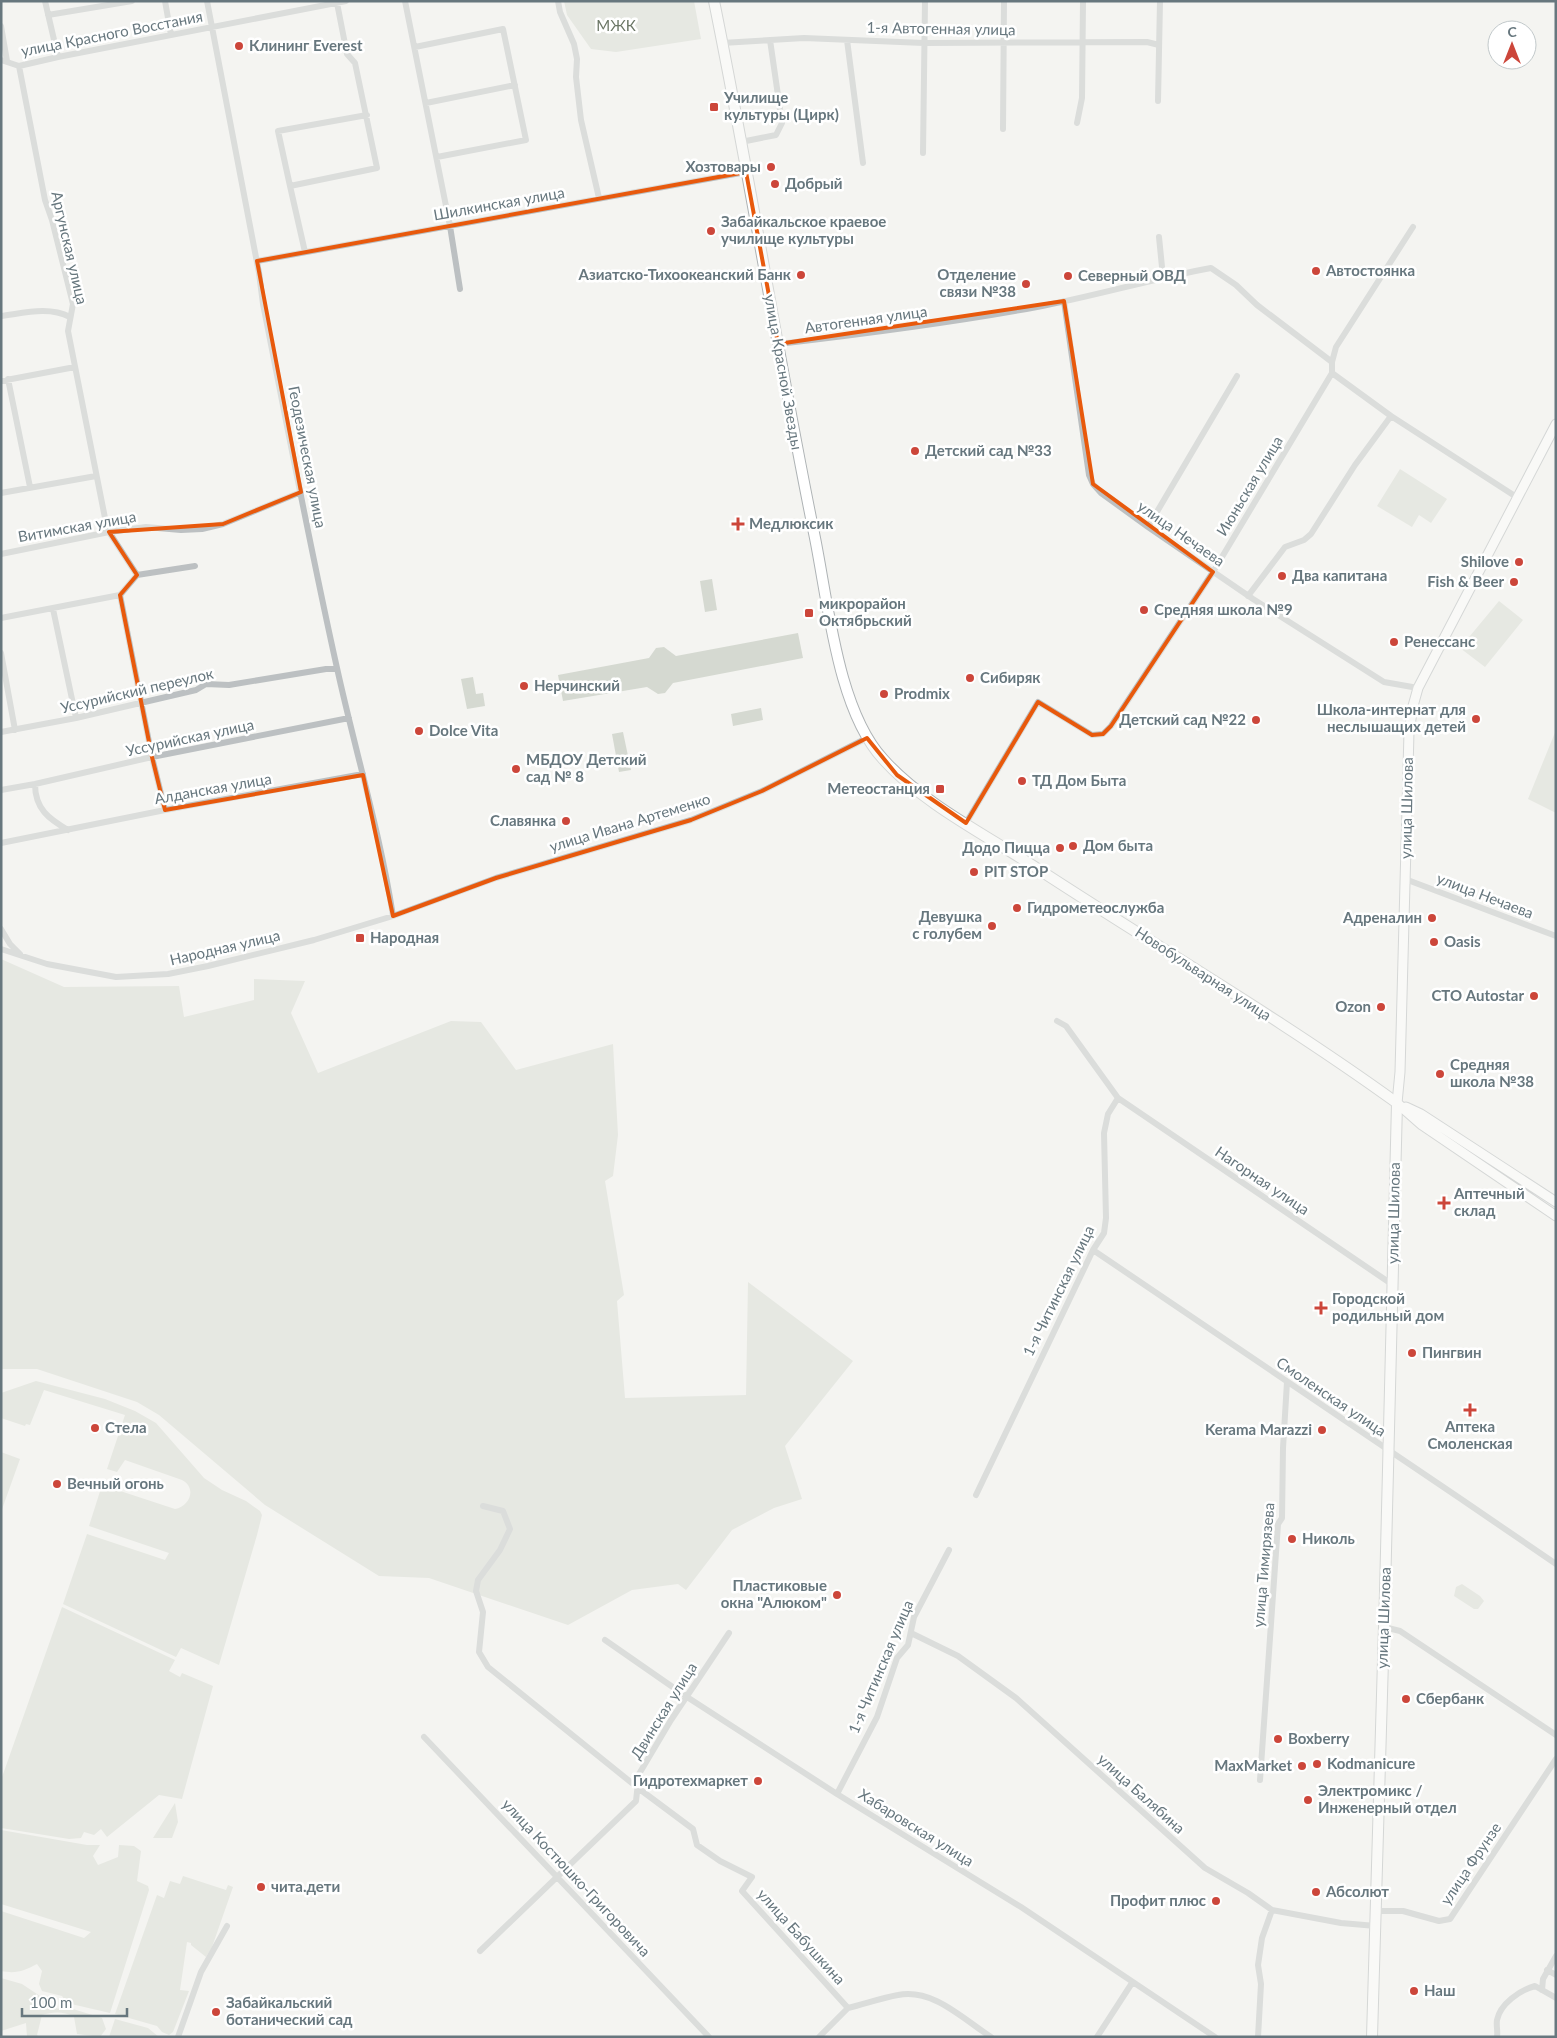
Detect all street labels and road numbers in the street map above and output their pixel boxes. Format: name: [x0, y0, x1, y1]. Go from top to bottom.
street label: улица Красного Восстания: [19, 7, 204, 59]
street label: 1-я Автогенная улица: [866, 18, 1016, 38]
street label: Шилкинская улица: [432, 183, 566, 223]
street label: Аргунская улица: [48, 189, 92, 306]
street label: улица Красной Звезды: [761, 293, 807, 451]
street label: Автогенная улица: [803, 302, 928, 337]
street label: Геодезическая улица: [285, 384, 331, 529]
street label: Июньская улица: [1212, 432, 1286, 539]
street label: улица Нечаева: [1135, 497, 1228, 570]
street label: Витимская улица: [16, 507, 137, 545]
street label: Уссурийский переулок: [59, 664, 215, 716]
street label: Уссурийская улица: [124, 715, 255, 759]
street label: улица Шилова: [1396, 757, 1416, 859]
street label: Алданская улица: [153, 769, 273, 807]
street label: улица Ивана Артеменко: [547, 789, 712, 855]
street label: улица Нечаева: [1435, 868, 1536, 922]
street label: Новобульварная улица: [1132, 922, 1275, 1024]
street label: Народная улица: [168, 926, 282, 968]
street label: Нагорная улица: [1212, 1142, 1313, 1218]
street label: улица Шилова: [1383, 1162, 1403, 1264]
street label: 1-я Читинская улица: [1019, 1222, 1098, 1359]
street label: Смоленская улица: [1273, 1353, 1390, 1440]
street label: улица Тимирязева: [1249, 1502, 1277, 1628]
street label: улица Шилова: [1372, 1567, 1394, 1669]
street label: 1-я Читинская улица: [844, 1597, 916, 1736]
street label: Двинская улица: [626, 1659, 700, 1762]
street label: улица Балябина: [1094, 1749, 1189, 1837]
street label: Хабаровская улица: [856, 1784, 977, 1870]
street label: улица Костюшко-Григоровича: [499, 1795, 655, 1960]
street label: улица Фрунзе: [1436, 1819, 1504, 1908]
street label: улица Бабушкина: [754, 1885, 849, 1988]

